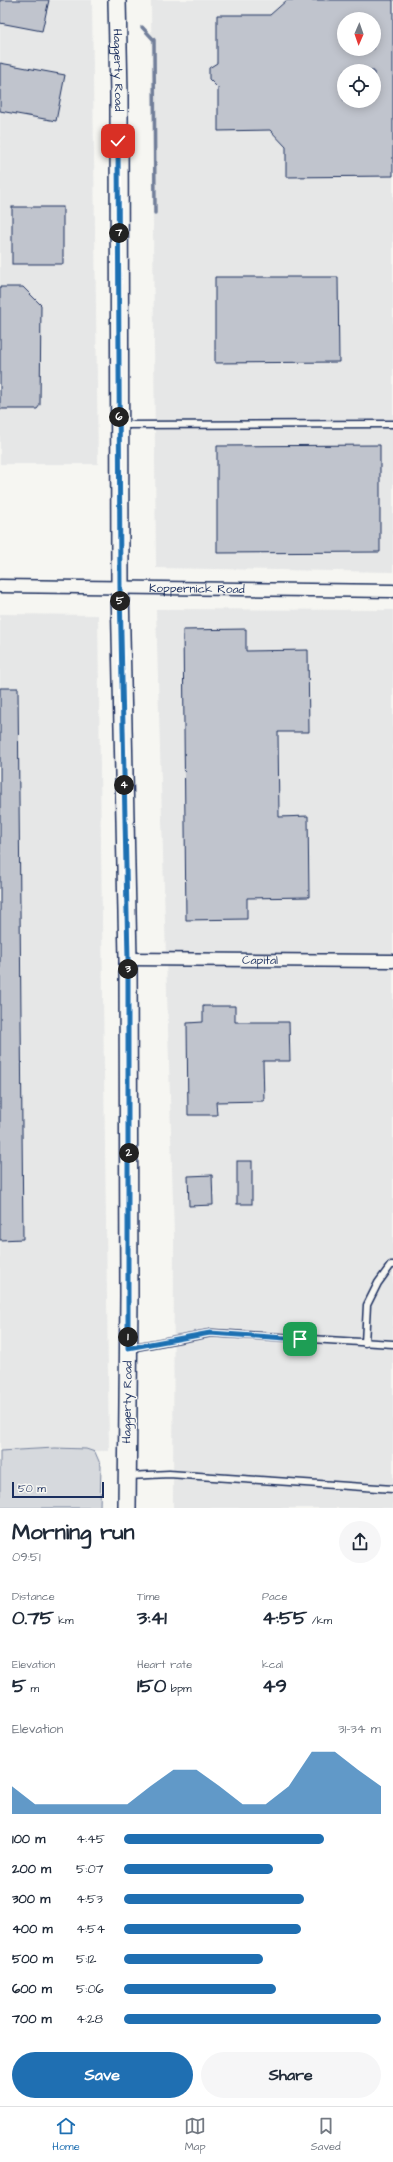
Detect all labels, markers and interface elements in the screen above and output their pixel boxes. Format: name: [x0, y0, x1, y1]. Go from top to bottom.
north arrow: [337, 12, 381, 56]
map controls: [337, 12, 381, 108]
street label: Haggerty Road: [108, 28, 127, 111]
button: locate: [337, 64, 381, 108]
pin: [101, 124, 135, 158]
icon: check: [107, 130, 129, 152]
pin: 7: [109, 223, 129, 243]
text: 7: [116, 225, 122, 240]
pin: 6: [109, 407, 129, 427]
text: 6: [116, 409, 122, 424]
street label: Koppernick Road: [149, 580, 245, 598]
pin: 5: [110, 591, 130, 611]
text: 5: [116, 593, 124, 608]
pin: 4: [114, 775, 134, 795]
text: 4: [120, 777, 128, 792]
street label: Capital: [242, 952, 278, 969]
pin: 3: [118, 959, 138, 979]
text: 3: [125, 961, 131, 976]
pin: 2: [119, 1143, 139, 1163]
text: 2: [126, 1145, 132, 1160]
pin: [283, 1322, 317, 1356]
pin: 1: [118, 1327, 138, 1347]
icon: arrive: [289, 1328, 311, 1350]
text: 1: [127, 1329, 129, 1344]
street label: Haggerty Road: [118, 1361, 138, 1444]
scale bar: [12, 1480, 104, 1499]
text: 50 m: [18, 1481, 46, 1496]
text: Morning run: [12, 1517, 135, 1548]
button: share: [339, 1521, 381, 1563]
text: 09:51: [12, 1548, 41, 1566]
text: Distance: [12, 1589, 55, 1604]
text: Time: [137, 1589, 160, 1604]
text: Pace: [262, 1589, 288, 1604]
text: 0.75: [12, 1604, 54, 1632]
text: 3:41: [137, 1604, 167, 1632]
text: 4:55: [262, 1604, 307, 1632]
text: km: [54, 1613, 74, 1628]
text: /km: [307, 1613, 332, 1628]
text: Elevation: [12, 1657, 55, 1672]
text: Heart rate: [137, 1657, 192, 1672]
text: kcal: [262, 1657, 283, 1672]
text: 5: [12, 1672, 26, 1700]
text: 150: [137, 1672, 166, 1700]
text: 49: [262, 1672, 287, 1700]
text: m: [26, 1681, 39, 1696]
text: bpm: [166, 1681, 192, 1696]
text: Elevation: [12, 1720, 63, 1738]
text: 31–34 m: [338, 1720, 381, 1738]
text: 100 m: [12, 1830, 45, 1848]
text: 4:45: [76, 1830, 105, 1848]
text: 200 m: [12, 1860, 51, 1878]
text: 5:07: [76, 1860, 104, 1878]
text: 300 m: [12, 1890, 50, 1908]
text: 4:53: [76, 1890, 103, 1908]
text: 400 m: [12, 1920, 53, 1938]
text: 4:54: [76, 1920, 105, 1938]
text: 500 m: [12, 1950, 53, 1968]
text: 5:12: [76, 1950, 96, 1968]
text: 600 m: [12, 1980, 52, 1998]
text: 5:06: [76, 1980, 104, 1998]
text: 700 m: [12, 2010, 52, 2028]
text: 4:28: [76, 2010, 103, 2028]
button: Save: [12, 2052, 193, 2098]
button: Share: [201, 2052, 381, 2098]
tab: Home: [52, 2115, 80, 2154]
tab: Map: [184, 2115, 206, 2154]
tab: Saved: [311, 2115, 341, 2154]

